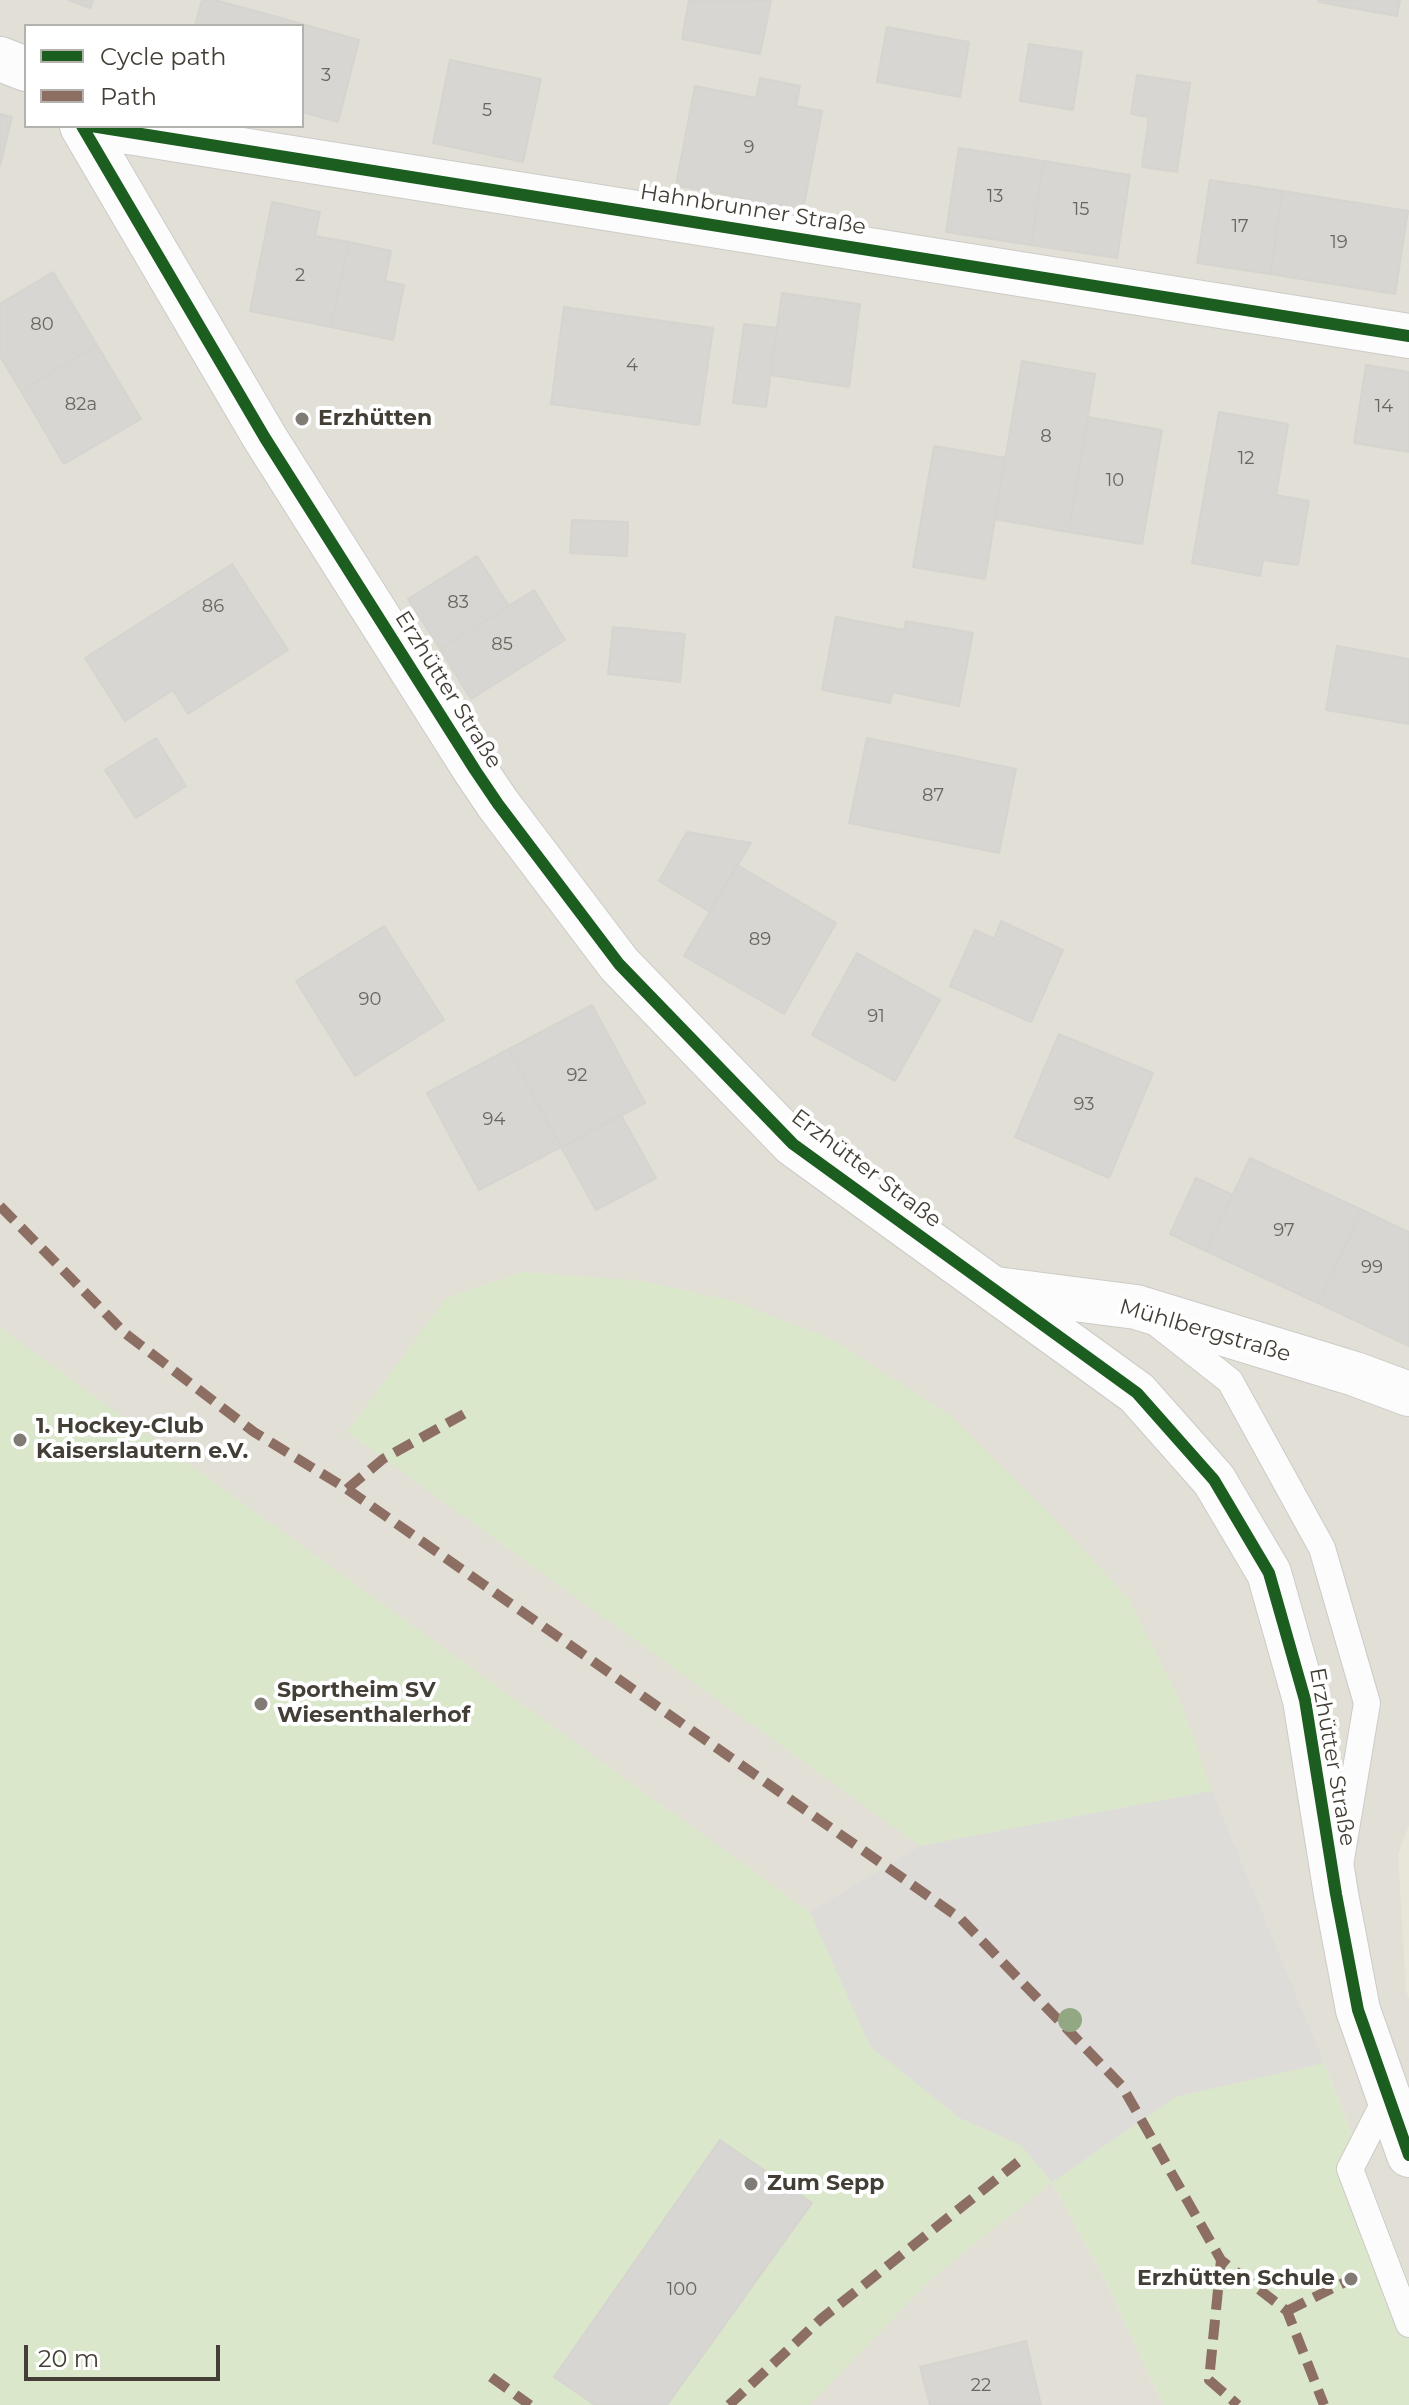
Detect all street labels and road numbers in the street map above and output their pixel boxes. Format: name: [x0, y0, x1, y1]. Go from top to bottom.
street label: Hahnbrunner Straße: [638, 179, 868, 241]
street label: Erzhütter Straße: [389, 606, 507, 774]
street label: Erzhütter Straße: [786, 1104, 946, 1234]
street label: Mühlbergstraße: [1116, 1294, 1294, 1368]
street label: Erzhütter Straße: [1303, 1666, 1361, 1848]

